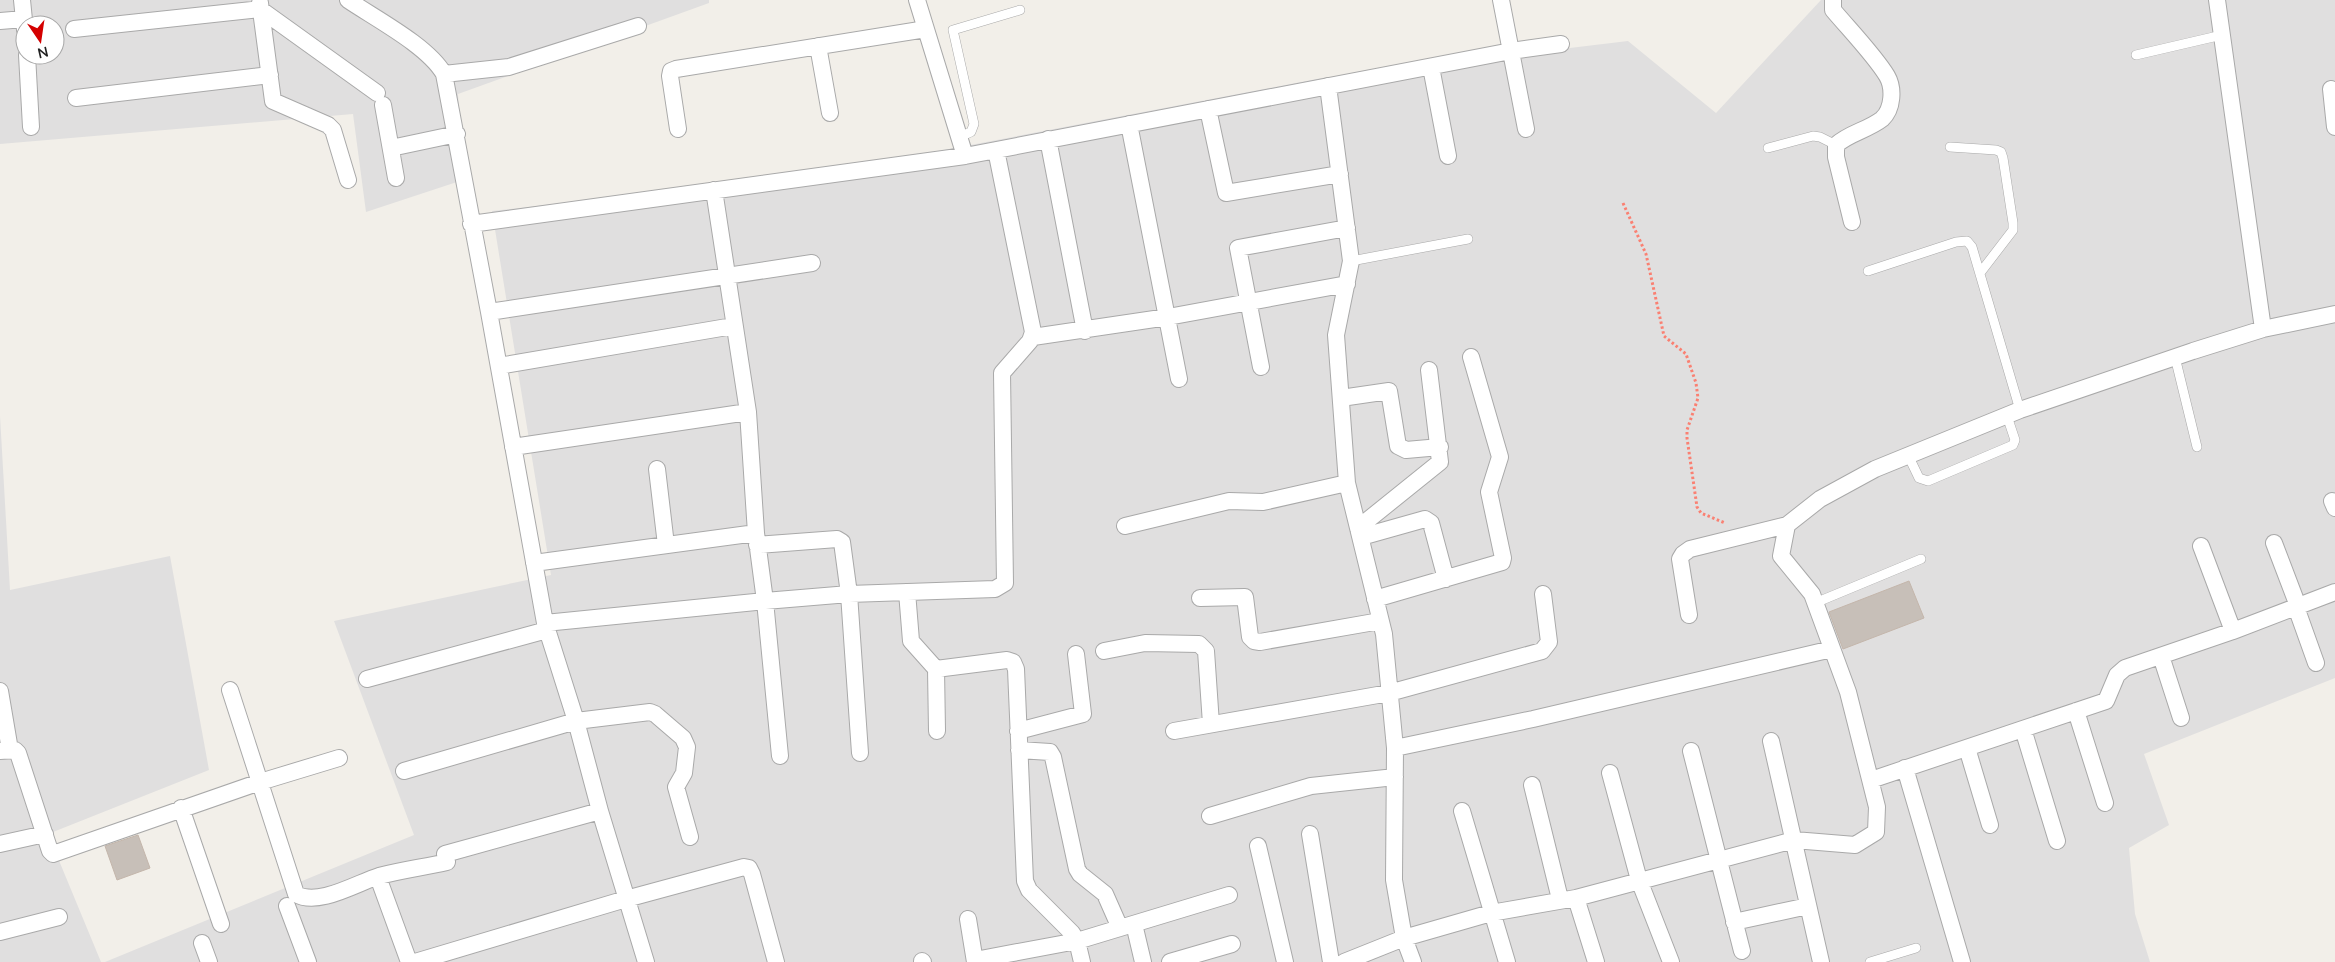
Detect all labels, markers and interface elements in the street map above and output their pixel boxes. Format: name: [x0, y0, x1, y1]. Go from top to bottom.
north arrow: [15, 15, 65, 65]
text: N: [36, 43, 50, 63]

